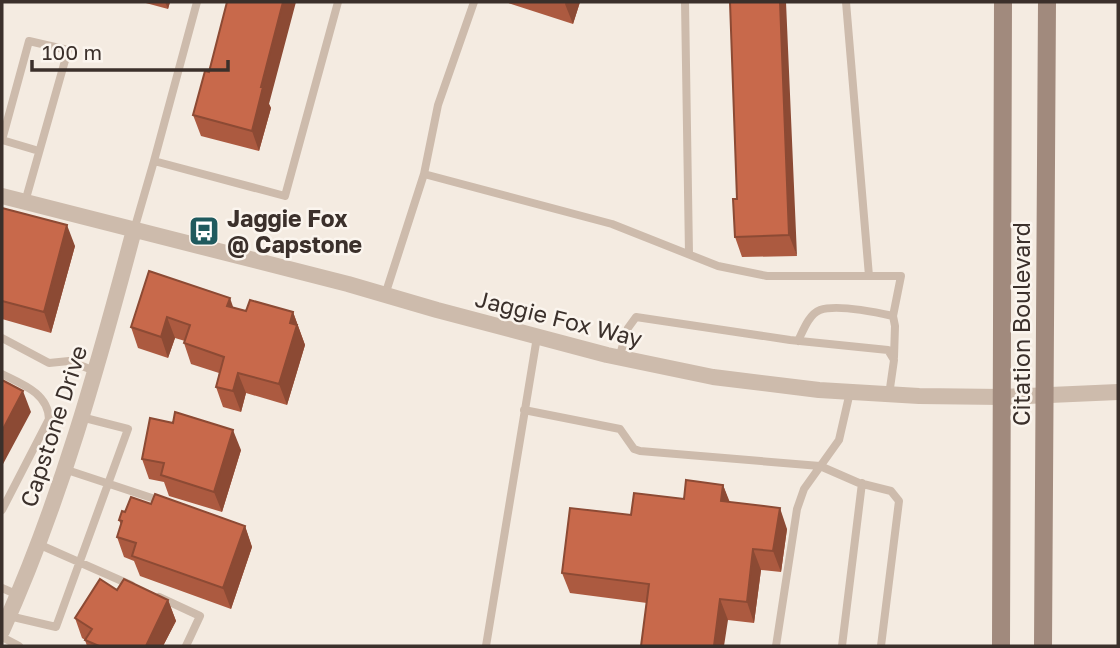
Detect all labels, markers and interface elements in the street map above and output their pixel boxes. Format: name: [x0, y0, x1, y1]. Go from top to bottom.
scale bar: [32, 28, 228, 72]
text: 100 m: [42, 39, 102, 65]
place label: Jaggie Fox @ Capstone: [227, 204, 362, 258]
bus stop icon: Jaggie Fox @ Capstone: [187, 214, 221, 248]
street label: Citation Boulevard: [1007, 222, 1035, 426]
street label: Jaggie Fox Way: [473, 284, 645, 352]
street label: Capstone Drive: [14, 342, 92, 510]

